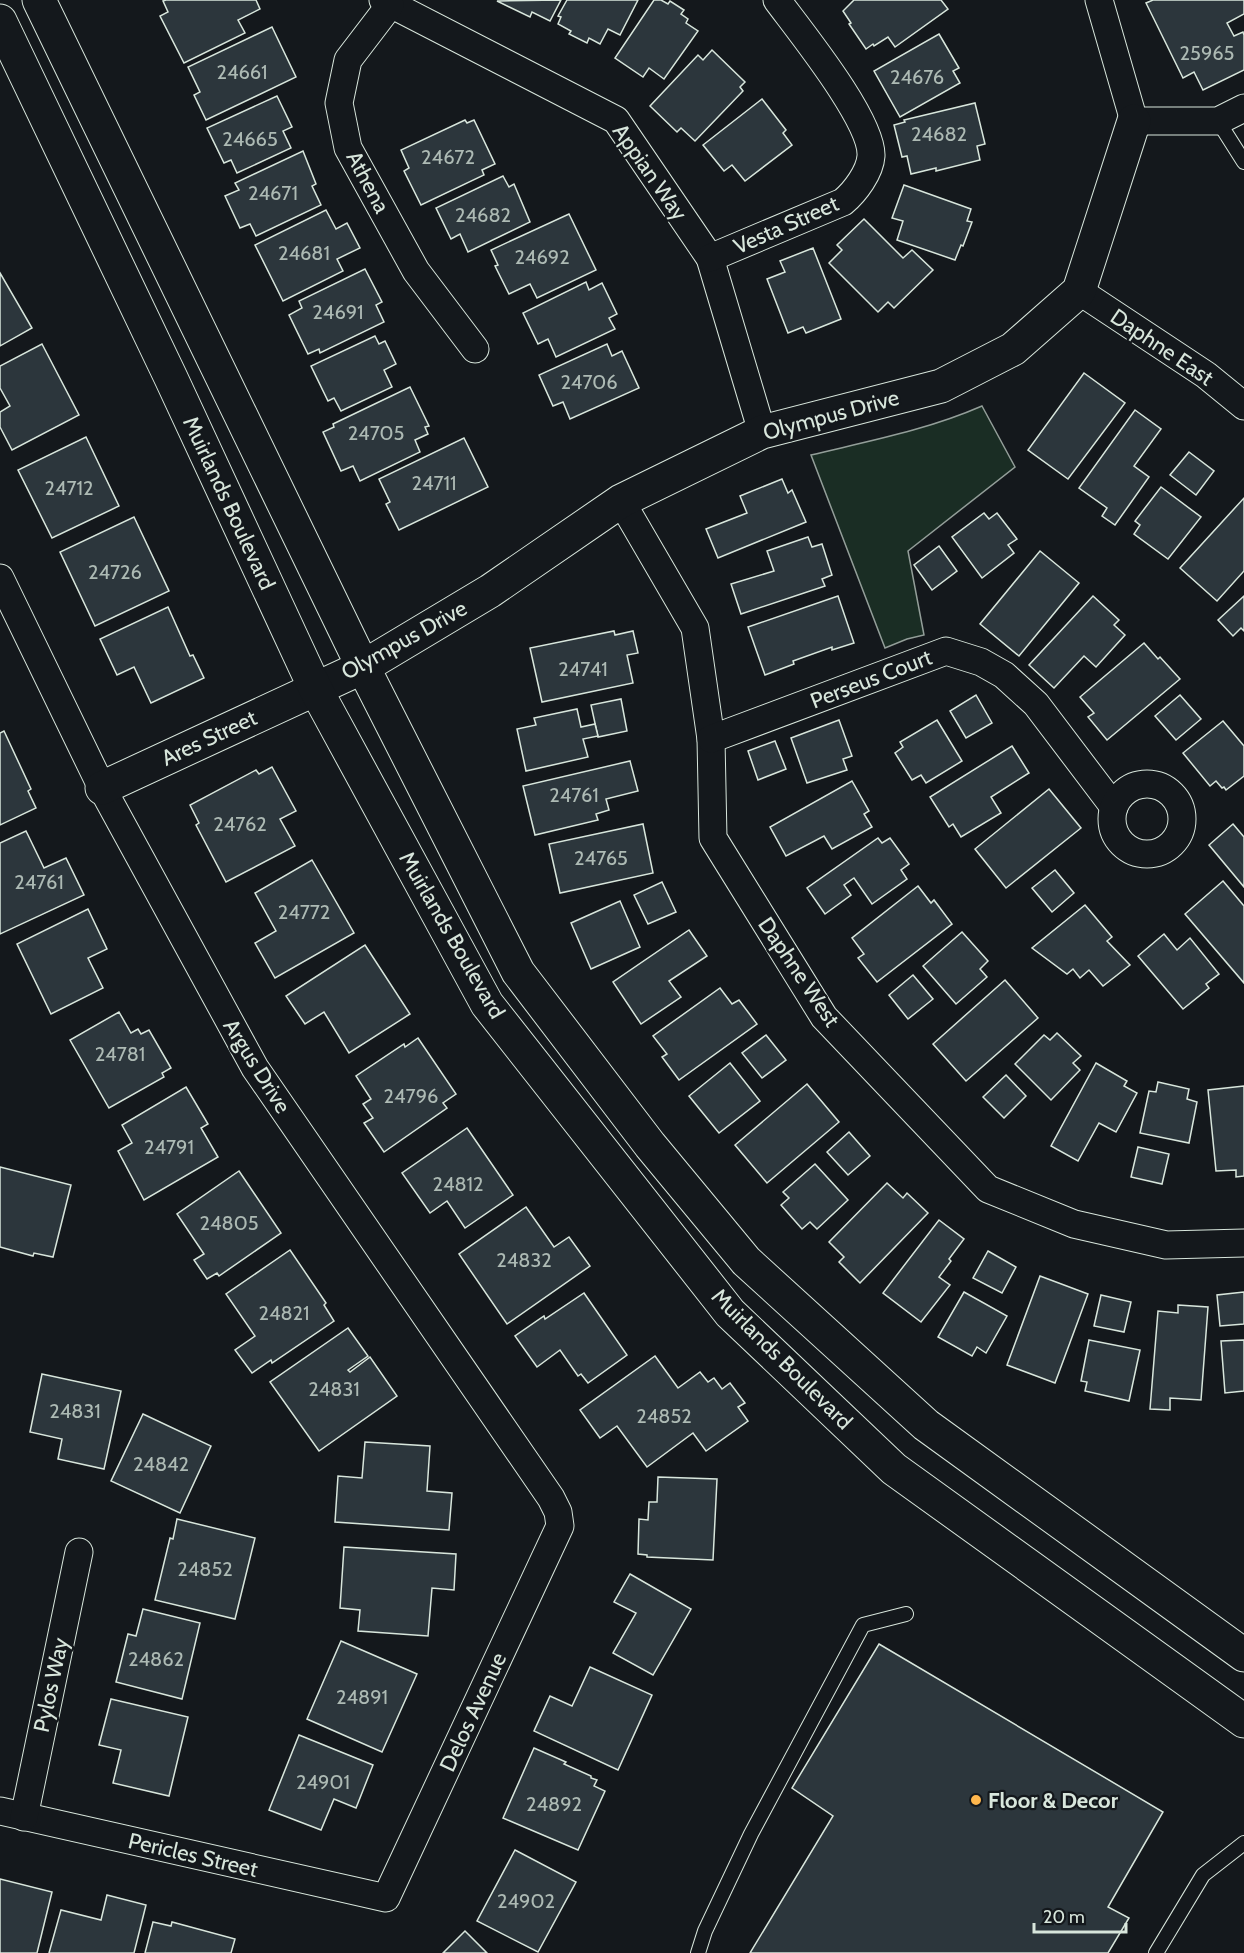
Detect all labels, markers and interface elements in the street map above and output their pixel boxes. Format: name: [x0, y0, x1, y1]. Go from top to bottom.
house number: 25965: [1180, 41, 1234, 65]
house number: 24661: [216, 60, 268, 84]
house number: 24676: [890, 65, 944, 89]
street label: Appian Way: [607, 119, 693, 225]
house number: 24682: [911, 122, 967, 146]
house number: 24665: [222, 127, 278, 151]
house number: 24672: [421, 145, 475, 169]
street label: Athena: [340, 146, 396, 218]
house number: 24671: [248, 181, 298, 205]
street label: Vesta Street: [729, 190, 843, 260]
house number: 24682: [455, 203, 511, 227]
house number: 24681: [278, 241, 330, 265]
house number: 24692: [514, 245, 570, 269]
house number: 24691: [312, 300, 364, 324]
street label: Daphne East: [1105, 303, 1219, 392]
house number: 24706: [560, 370, 618, 394]
street label: Olympus Drive: [760, 384, 902, 446]
street label: Muirlands Boulevard: [177, 412, 281, 594]
house number: 24705: [348, 421, 404, 445]
house number: 24711: [411, 471, 457, 495]
house number: 24712: [44, 476, 94, 500]
house number: 24726: [88, 560, 142, 584]
street label: Olympus Drive: [336, 594, 472, 686]
street label: Perseus Court: [807, 643, 936, 714]
house number: 24741: [558, 657, 608, 681]
street label: Ares Street: [157, 704, 261, 772]
house number: 24761: [549, 783, 599, 807]
house number: 24762: [213, 812, 267, 836]
house number: 24765: [574, 846, 628, 870]
street label: Muirlands Boulevard: [393, 847, 511, 1023]
house number: 24761: [14, 870, 64, 894]
house number: 24772: [278, 900, 330, 924]
street label: Daphne West: [752, 912, 846, 1033]
street label: Argus Drive: [217, 1014, 297, 1118]
house number: 24781: [95, 1042, 145, 1066]
house number: 24796: [384, 1084, 438, 1108]
house number: 24791: [144, 1135, 194, 1159]
house number: 24812: [432, 1172, 484, 1196]
house number: 24805: [200, 1211, 258, 1235]
house number: 24832: [496, 1248, 552, 1272]
street label: Muirlands Boulevard: [706, 1283, 858, 1435]
house number: 24821: [258, 1301, 310, 1325]
house number: 24831: [308, 1377, 360, 1401]
house number: 24831: [49, 1399, 101, 1423]
house number: 24852: [636, 1404, 692, 1428]
house number: 24842: [133, 1452, 189, 1476]
house number: 24852: [177, 1557, 233, 1581]
street label: Pylos Way: [28, 1635, 74, 1735]
house number: 24862: [128, 1647, 184, 1671]
street label: Delos Avenue: [434, 1648, 512, 1776]
house number: 24891: [336, 1685, 388, 1709]
house number: 24901: [296, 1770, 350, 1794]
place label: Floor & Decor: [988, 1787, 1119, 1814]
house number: 24892: [526, 1792, 582, 1816]
marker: Floor & Decor: [969, 1793, 983, 1807]
street label: Pericles Street: [126, 1827, 261, 1883]
house number: 24902: [497, 1889, 555, 1913]
scale bar: [1034, 1896, 1126, 1934]
text: 20 m: [1043, 1906, 1085, 1928]

